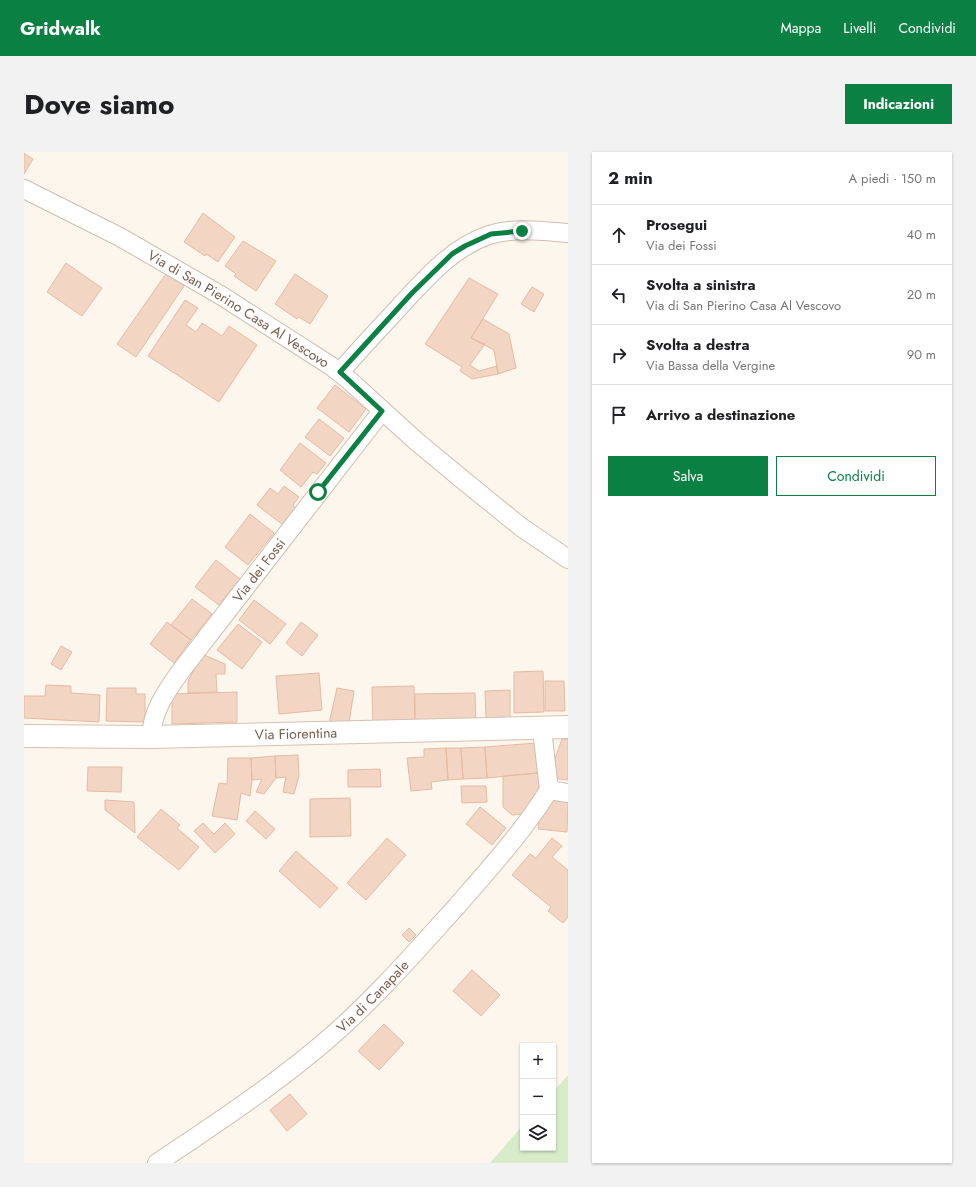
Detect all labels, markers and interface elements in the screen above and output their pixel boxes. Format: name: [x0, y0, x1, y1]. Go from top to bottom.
text: Gridwalk: [20, 15, 101, 42]
text: Mappa: [780, 18, 821, 38]
text: Livelli: [843, 18, 876, 38]
text: Condividi: [898, 18, 956, 38]
text: Dove siamo: [24, 84, 174, 125]
button: Indicazioni: [845, 84, 952, 124]
text: 2 min: [608, 166, 653, 190]
text: A piedi · 150 m: [849, 169, 936, 188]
text: Prosegui: [646, 214, 707, 236]
route end: [513, 222, 531, 240]
icon: ahead: [608, 224, 630, 246]
text: 40 m: [907, 225, 936, 244]
text: Via dei Fossi: [646, 236, 717, 255]
street label: Via di San Pierino Casa Al Vescovo: [144, 245, 334, 373]
text: Svolta a sinistra: [646, 274, 756, 296]
icon: left: [608, 284, 630, 306]
text: 20 m: [907, 285, 936, 304]
text: Via di San Pierino Casa Al Vescovo: [646, 296, 841, 315]
text: Svolta a destra: [646, 334, 750, 356]
icon: right: [608, 344, 630, 366]
text: 90 m: [907, 345, 936, 364]
text: Via Bassa della Vergine: [646, 356, 775, 375]
icon: arrive: [608, 404, 630, 426]
text: Arrivo a destinazione: [646, 404, 795, 426]
button: Salva: [608, 456, 768, 496]
button: Condividi: [776, 456, 936, 496]
route start: [309, 483, 327, 501]
street label: Via dei Fossi: [228, 534, 290, 606]
street label: Via Fiorentina: [255, 723, 337, 745]
street label: Via di Canapale: [332, 956, 413, 1037]
map controls: [520, 1043, 556, 1151]
button: +: [520, 1043, 556, 1079]
button: −: [520, 1079, 556, 1115]
button: layers: [520, 1115, 556, 1151]

